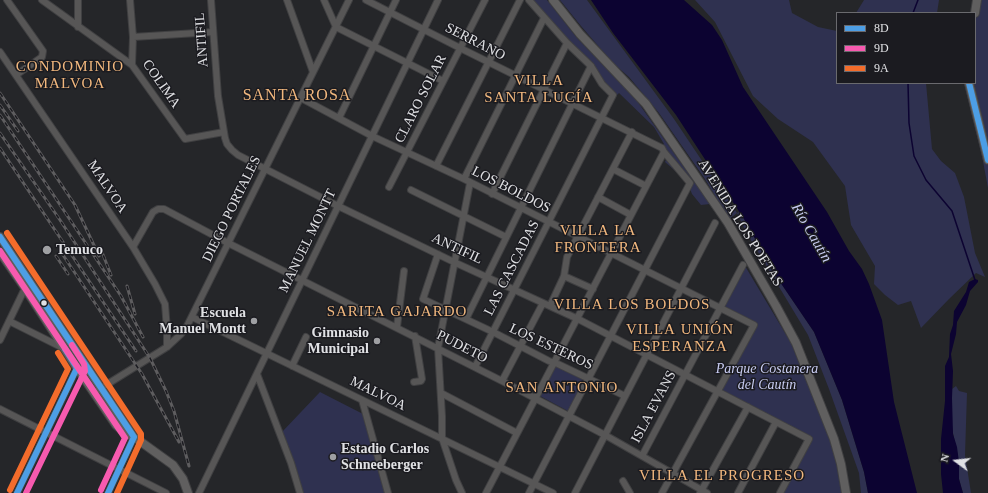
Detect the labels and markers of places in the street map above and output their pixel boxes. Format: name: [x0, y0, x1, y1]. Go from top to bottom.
place label: Temuco: [56, 242, 103, 258]
marker: Temuco: [41, 244, 53, 256]
unlabelled marker: [39, 298, 49, 308]
place label: Escuela Manuel Montt: [159, 305, 246, 338]
marker: Escuela Manuel Montt: [249, 316, 259, 326]
place label: Gimnasio Municipal: [308, 325, 369, 358]
marker: Gimnasio Municipal: [372, 336, 382, 346]
place label: Estadio Carlos Schneeberger: [341, 441, 429, 474]
marker: Estadio Carlos Schneeberger: [328, 452, 338, 462]

